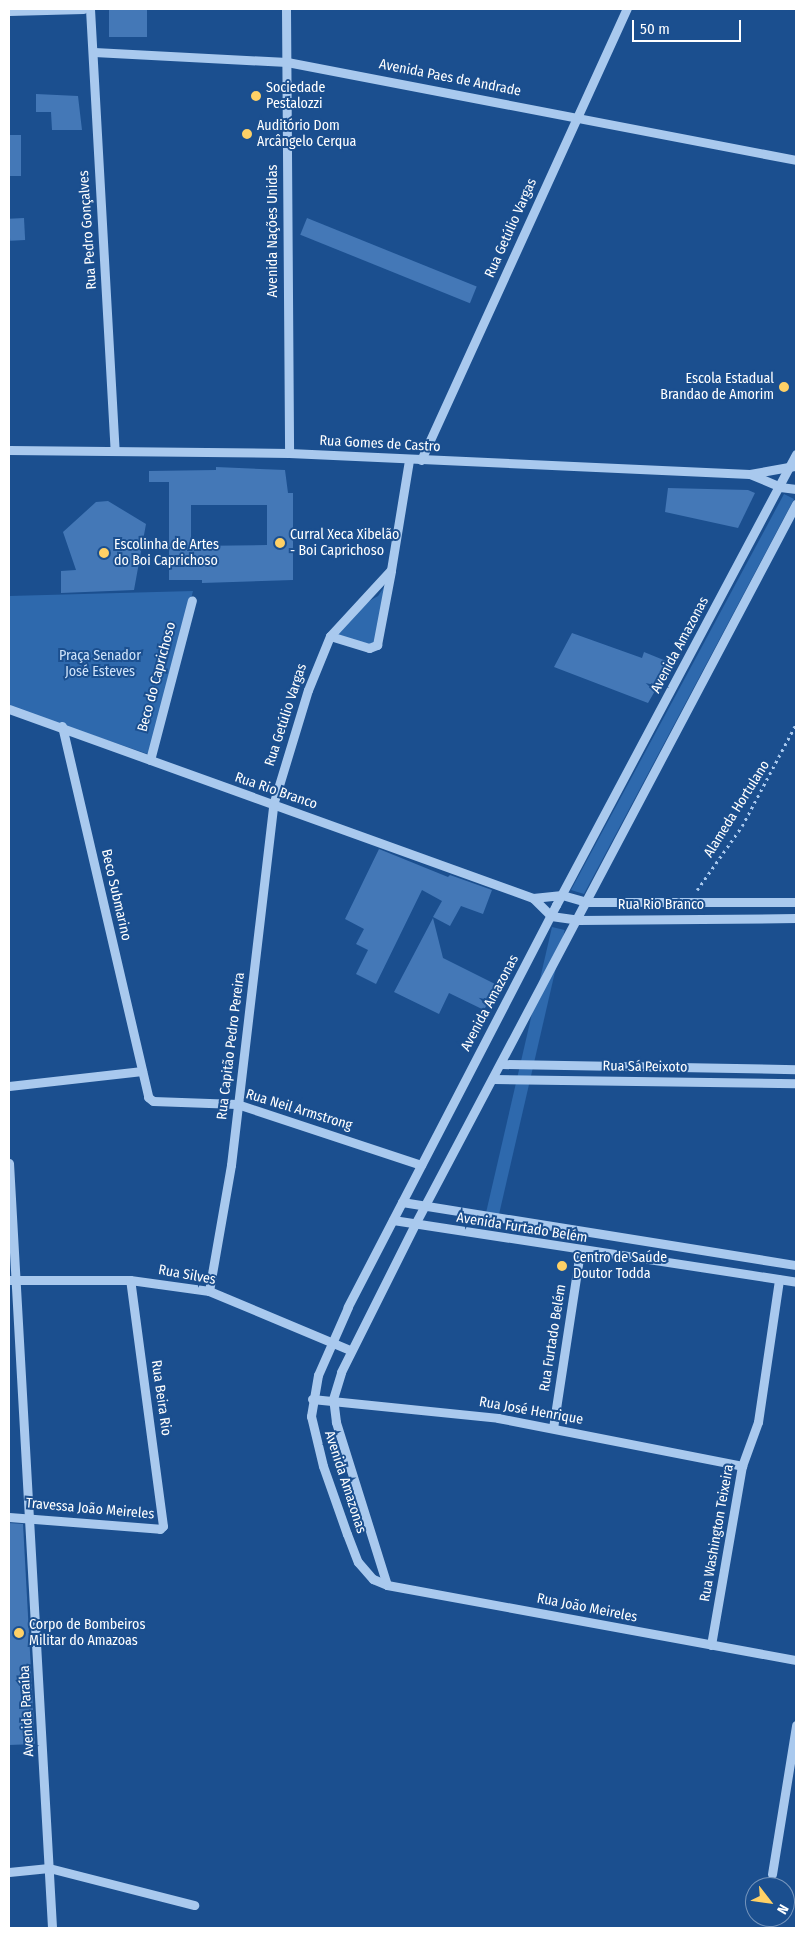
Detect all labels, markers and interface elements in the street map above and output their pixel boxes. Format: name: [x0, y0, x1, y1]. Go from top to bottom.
scale bar: [635, 10, 744, 42]
text: 50 m: [640, 20, 670, 38]
street label: Avenida Paes de Andrade: [378, 56, 522, 100]
place label: Sociedade Pestalozzi: [266, 80, 326, 112]
marker: Sociedade Pestalozzi: [250, 90, 262, 102]
place label: Auditório Dom Arcângelo Cerqua: [257, 118, 356, 150]
marker: Auditório Dom Arcângelo Cerqua: [241, 128, 253, 140]
street label: Avenida Nações Unidas: [265, 164, 281, 298]
street label: Rua Pedro Gonçalves: [75, 170, 101, 290]
street label: Rua Getúlio Vargas: [482, 176, 540, 280]
place label: Escola Estadual Brandao de Amorim: [660, 371, 774, 404]
marker: Escola Estadual Brandao de Amorim: [778, 381, 790, 393]
street label: Rua Gomes de Castro: [319, 432, 441, 456]
place label: Curral Xeca Xibelão - Boi Caprichoso: [290, 527, 399, 560]
place label: Escolinha de Artes do Boi Caprichoso: [114, 537, 219, 570]
marker: Curral Xeca Xibelão - Boi Caprichoso: [274, 537, 286, 549]
marker: Escolinha de Artes do Boi Caprichoso: [98, 547, 110, 559]
street label: Avenida Amazonas: [647, 594, 713, 696]
street label: Beco do Caprichoso: [134, 620, 180, 734]
park label: Praça Senador José Esteves: [59, 648, 141, 680]
street label: Rua Getúlio Vargas: [261, 662, 311, 768]
street label: Alameda Hortulano: [700, 757, 774, 861]
street label: Rua Rio Branco: [232, 769, 320, 813]
street label: Beco Submarino: [97, 848, 135, 942]
street label: Rua Rio Branco: [618, 897, 704, 913]
street label: Avenida Amazonas: [457, 952, 523, 1054]
street label: Rua Capitão Pedro Pereira: [214, 971, 248, 1121]
street label: Rua Sá Peixoto: [603, 1058, 687, 1076]
street label: Rua Neil Armstrong: [244, 1086, 354, 1134]
street label: Avenida Furtado Belém: [455, 1209, 589, 1247]
place label: Centro de Saúde Doutor Todda: [573, 1250, 667, 1282]
marker: Centro de Saúde Doutor Todda: [555, 1259, 569, 1273]
street label: Rua Silves: [157, 1262, 217, 1288]
street label: Rua Furtado Belém: [536, 1283, 570, 1393]
street label: Rua Beira Rio: [147, 1359, 175, 1437]
street label: Rua José Henrique: [478, 1394, 584, 1428]
street label: Avenida Amazonas: [320, 1429, 370, 1535]
street label: Rua Washington Teixeira: [697, 1463, 737, 1603]
street label: Travessa João Meireles: [25, 1495, 155, 1523]
street label: Rua João Meireles: [535, 1590, 639, 1626]
place label: Corpo de Bombeiros Militar do Amazoas: [29, 1617, 145, 1650]
marker: Corpo de Bombeiros Militar do Amazoas: [13, 1627, 25, 1639]
street label: Avenida Paraíba: [16, 1665, 38, 1757]
north arrow: [745, 1877, 795, 1927]
text: N: [773, 1901, 792, 1917]

